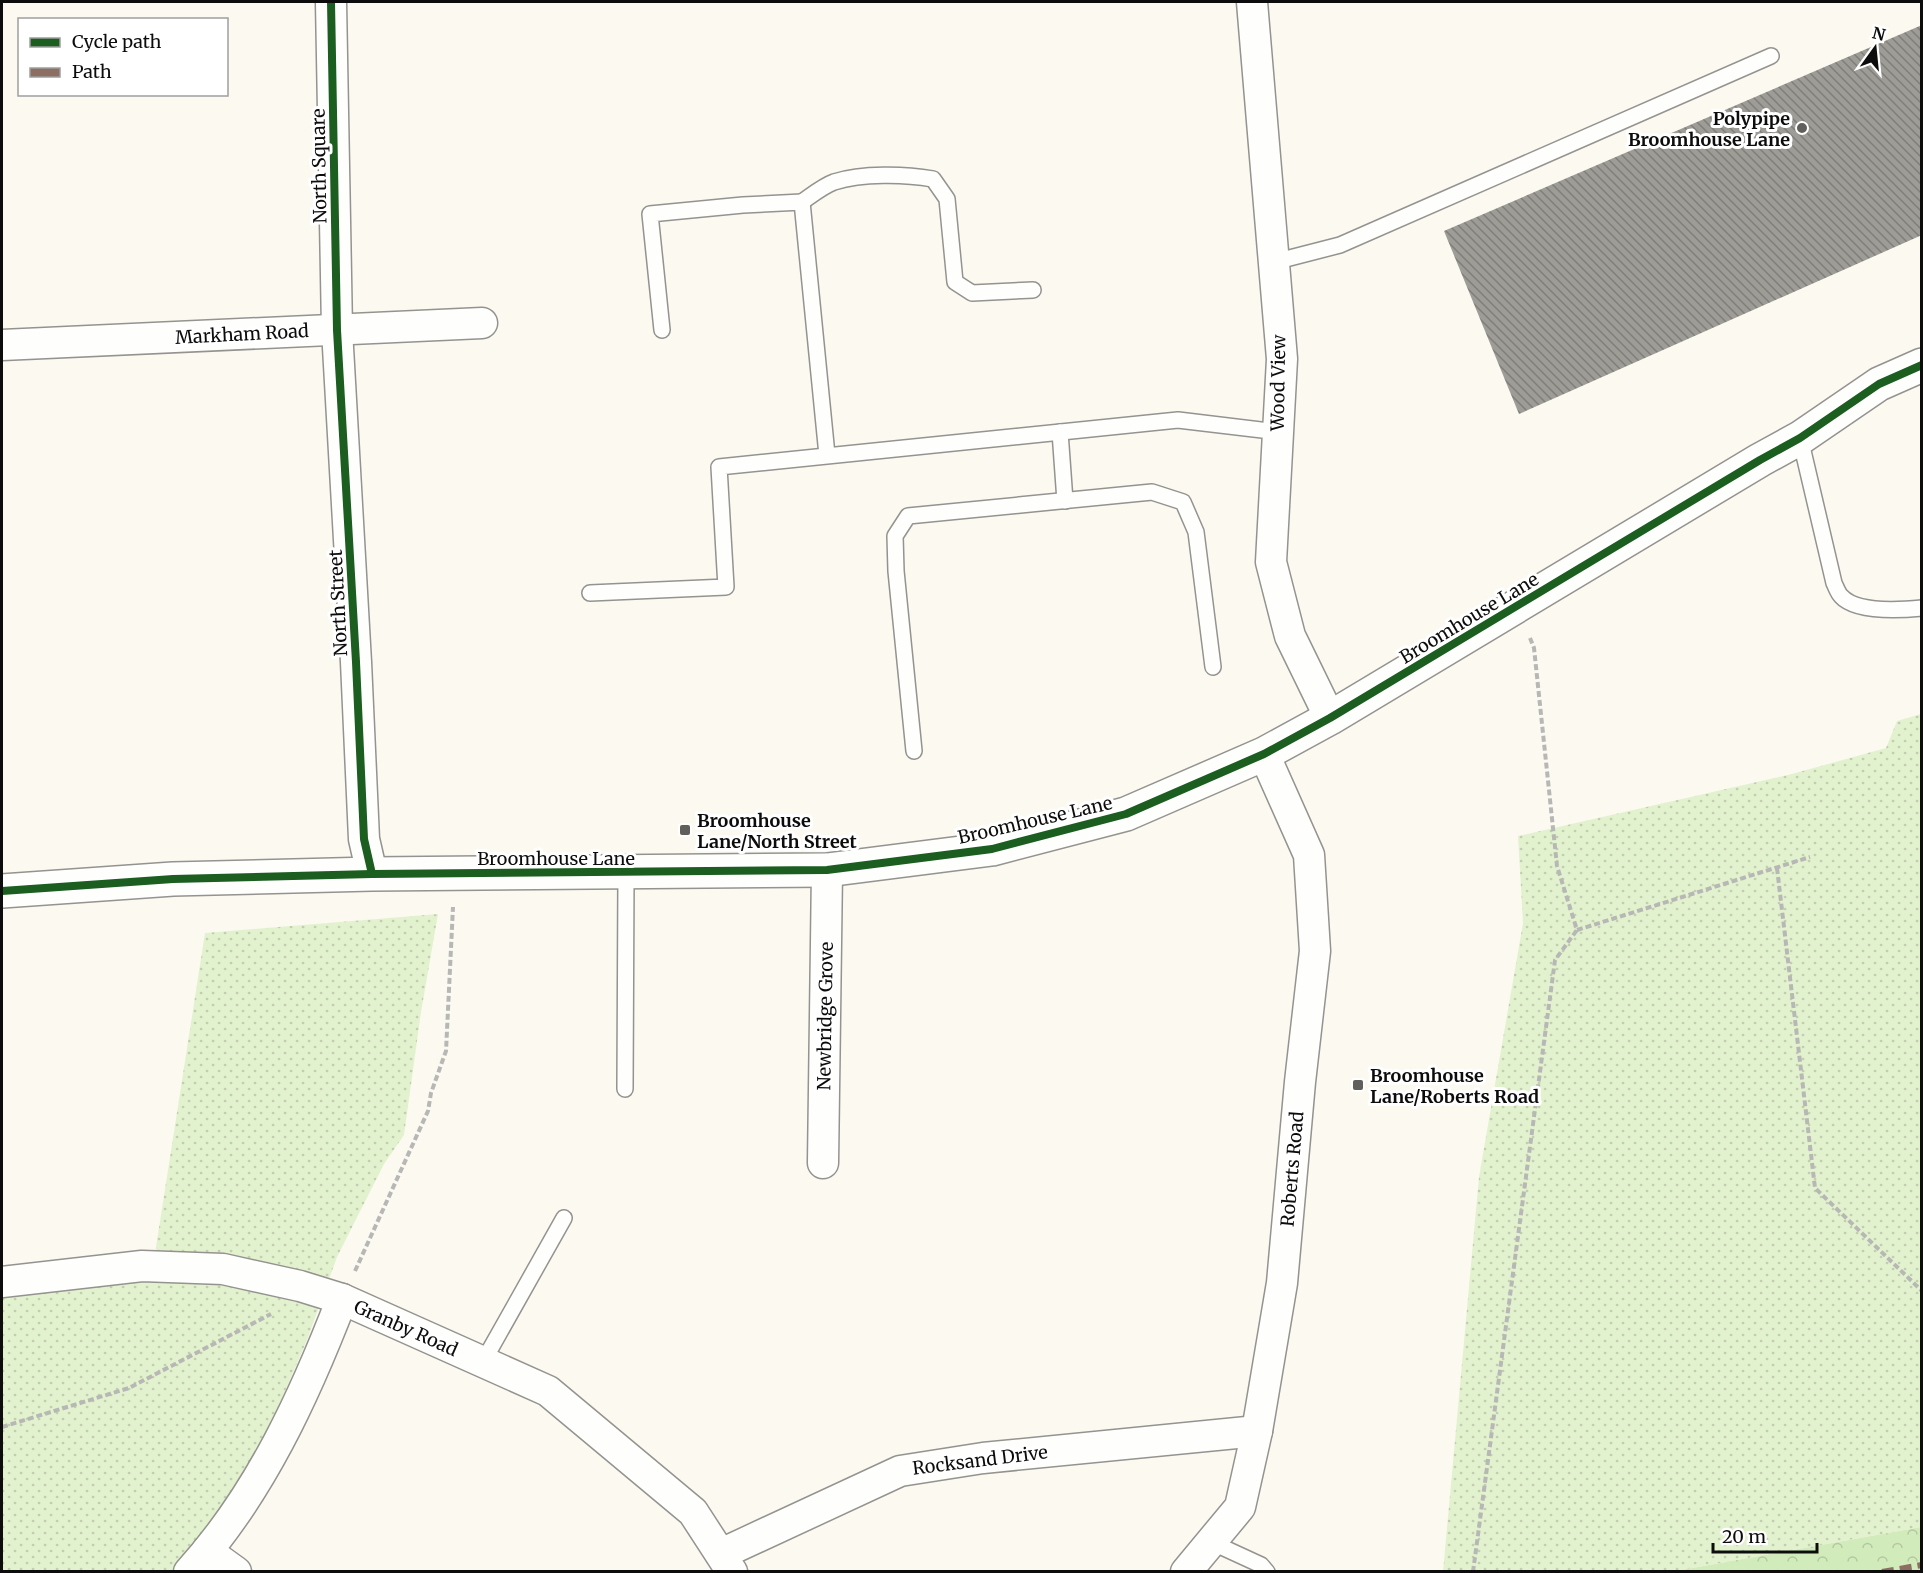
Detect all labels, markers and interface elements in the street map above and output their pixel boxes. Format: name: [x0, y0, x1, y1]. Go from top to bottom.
legend: [18, 18, 228, 96]
north arrow: [1845, 18, 1905, 78]
text: N: [1870, 22, 1888, 45]
text: Cycle path: [72, 30, 162, 53]
text: Path: [72, 60, 112, 83]
place label: Polypipe Broomhouse Lane: [1628, 107, 1790, 151]
street label: North Square: [306, 108, 332, 224]
marker: Polypipe Broomhouse Lane: [1795, 121, 1809, 135]
street label: Markham Road: [175, 319, 310, 349]
street label: Wood View: [1266, 334, 1290, 432]
street label: North Street: [324, 549, 352, 657]
street label: Broomhouse Lane: [1395, 568, 1543, 668]
street label: Broomhouse Lane: [956, 791, 1114, 849]
place label: Broomhouse Lane/North Street: [697, 809, 858, 853]
marker: Broomhouse Lane/North Street: [678, 823, 692, 837]
street label: Broomhouse Lane: [477, 847, 635, 870]
street label: Newbridge Grove: [812, 941, 838, 1091]
place label: Broomhouse Lane/Roberts Road: [1370, 1064, 1539, 1108]
marker: Broomhouse Lane/Roberts Road: [1351, 1078, 1365, 1092]
street label: Roberts Road: [1276, 1110, 1309, 1228]
street label: Granby Road: [351, 1295, 462, 1361]
street label: Rocksand Drive: [911, 1440, 1049, 1480]
scale bar: [1713, 1516, 1816, 1554]
text: 20 m: [1722, 1525, 1766, 1548]

